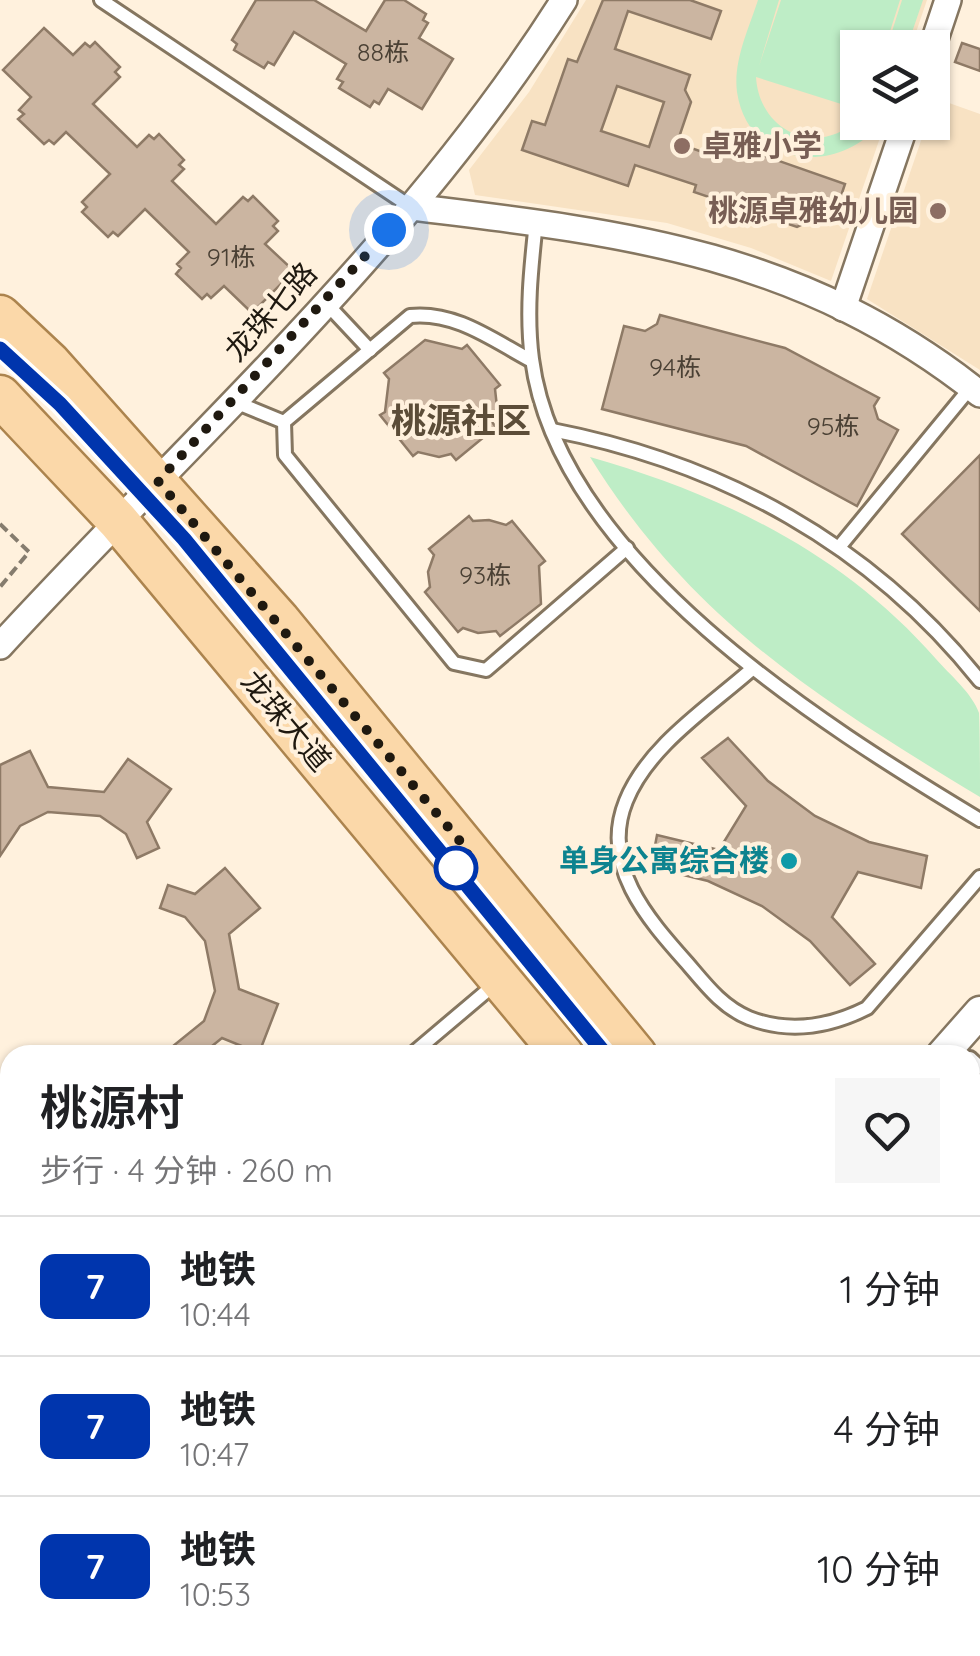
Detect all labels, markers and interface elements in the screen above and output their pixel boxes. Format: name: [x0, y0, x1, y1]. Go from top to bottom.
map controls: [840, 30, 950, 140]
button: layers: [840, 30, 950, 140]
house number: 88栋: [357, 36, 409, 67]
place label: 卓雅小学: [702, 126, 822, 164]
marker: 卓雅小学: [671, 135, 693, 157]
place label: 桃源卓雅幼儿园: [708, 191, 918, 229]
marker: 桃源卓雅幼儿园: [927, 200, 949, 222]
your location: [364, 205, 414, 255]
house number: 91栋: [207, 241, 255, 272]
street label: 龙珠七路: [216, 254, 325, 369]
house number: 94栋: [649, 351, 701, 382]
district label: 桃源社区: [391, 398, 531, 442]
house number: 95栋: [807, 410, 859, 441]
house number: 93栋: [459, 559, 511, 590]
street label: 龙珠大道: [234, 662, 340, 779]
place label: 单身公寓综合楼: [559, 841, 769, 879]
unlabelled marker: [435, 847, 477, 889]
marker: 单身公寓综合楼: [778, 850, 800, 872]
text: 桃源村: [40, 1077, 184, 1137]
button: heart: [835, 1078, 940, 1183]
text: 步行 · 4 分钟 · 260 m: [40, 1150, 333, 1190]
text: 地铁: [180, 1245, 256, 1293]
text: 7: [85, 1264, 105, 1308]
text: 1 分钟: [840, 1265, 940, 1313]
text: 10:44: [180, 1294, 251, 1334]
text: 地铁: [180, 1385, 256, 1433]
text: 7: [85, 1404, 105, 1448]
text: 4 分钟: [834, 1405, 940, 1453]
text: 10:47: [180, 1434, 249, 1474]
text: 地铁: [180, 1525, 256, 1573]
text: 7: [85, 1544, 105, 1588]
text: 10 分钟: [817, 1545, 940, 1593]
text: 10:53: [180, 1574, 251, 1614]

